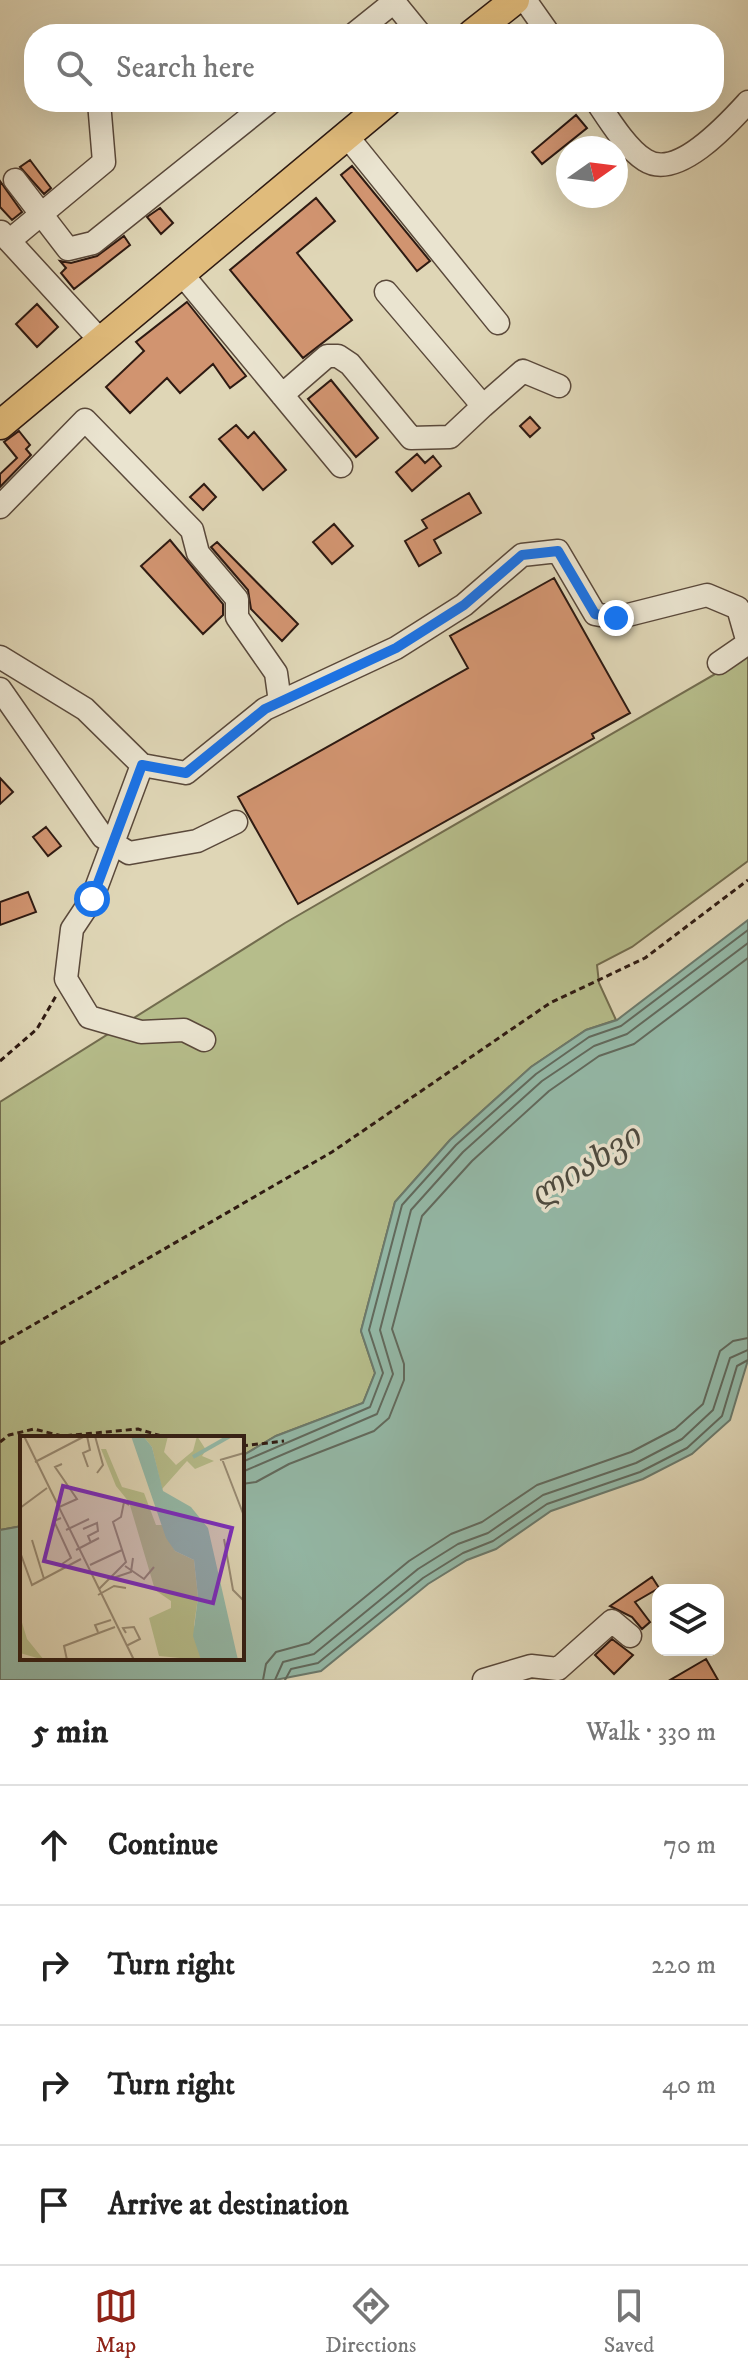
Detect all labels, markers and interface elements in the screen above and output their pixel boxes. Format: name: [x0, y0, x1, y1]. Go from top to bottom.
search box: [24, 24, 724, 112]
icon: search: [52, 46, 96, 90]
text: Search here: [116, 50, 255, 87]
north arrow: [556, 136, 628, 208]
route end: [598, 600, 634, 636]
route start: [74, 881, 110, 917]
water label: ლიახვი: [523, 1116, 651, 1217]
inset map: [20, 1436, 244, 1660]
map controls: [652, 1584, 724, 1656]
button: layers: [652, 1584, 724, 1656]
text: 5 min: [32, 1711, 108, 1753]
text: Walk · 330 m: [586, 1716, 716, 1749]
icon: ahead: [32, 1823, 76, 1867]
text: Continue: [108, 1827, 218, 1864]
text: 70 m: [663, 1829, 716, 1862]
icon: right: [32, 1943, 76, 1987]
text: Turn right: [108, 1947, 235, 1984]
text: 220 m: [651, 1949, 716, 1982]
icon: right: [32, 2063, 76, 2107]
text: Turn right: [108, 2067, 235, 2104]
text: 40 m: [662, 2069, 716, 2102]
icon: arrive: [32, 2183, 76, 2227]
text: Arrive at destination: [108, 2187, 349, 2224]
tab: Map: [94, 2284, 138, 2359]
tab: Directions: [325, 2284, 416, 2359]
tab: Saved: [604, 2284, 654, 2359]

